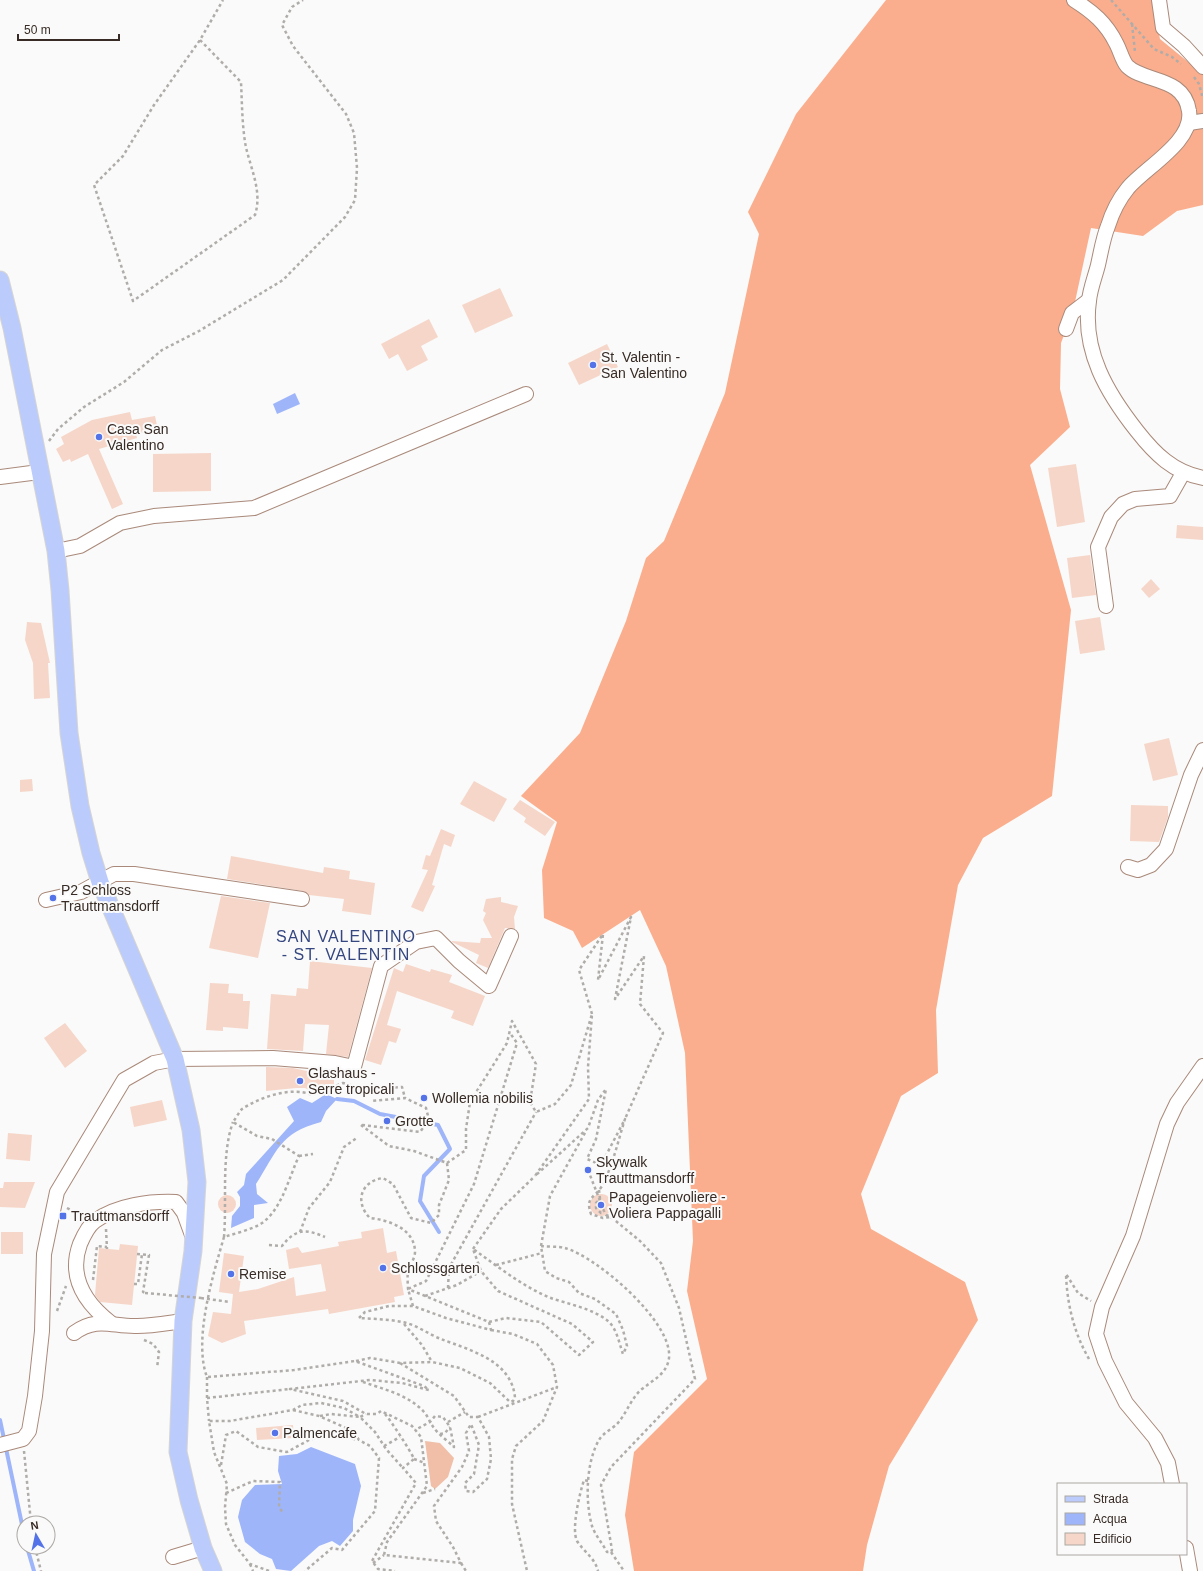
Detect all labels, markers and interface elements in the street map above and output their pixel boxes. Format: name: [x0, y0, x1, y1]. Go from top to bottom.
scale bar: [18, 16, 119, 42]
text: 50 m: [24, 23, 51, 37]
place label: St. Valentin - San Valentino: [601, 349, 687, 381]
marker: St. Valentin - San Valentino: [588, 360, 598, 370]
place label: Casa San Valentino: [107, 421, 168, 453]
marker: Casa San Valentino: [94, 432, 104, 442]
place label: P2 Schloss Trauttmansdorff: [61, 882, 159, 914]
marker: P2 Schloss Trauttmansdorff: [48, 893, 58, 903]
district label: SAN VALENTINO - ST. VALENTIN: [276, 928, 416, 963]
place label: Glashaus - Serre tropicali: [308, 1065, 394, 1097]
marker: Glashaus - Serre tropicali: [295, 1076, 305, 1086]
place label: Wollemia nobilis: [432, 1090, 533, 1106]
marker: Wollemia nobilis: [419, 1093, 429, 1103]
place label: Grotte: [395, 1113, 434, 1129]
marker: Grotte: [382, 1116, 392, 1126]
place label: Skywalk Trauttmansdorff: [596, 1154, 694, 1186]
marker: Skywalk Trauttmansdorff: [583, 1165, 593, 1175]
place label: Papageienvoliere - Voliera Pappagalli: [609, 1189, 726, 1221]
marker: Papageienvoliere - Voliera Pappagalli: [596, 1200, 606, 1210]
place label: Trauttmansdorff: [71, 1208, 169, 1224]
marker: Trauttmansdorff: [58, 1211, 68, 1221]
place label: Schlossgarten: [391, 1260, 480, 1276]
marker: Schlossgarten: [378, 1263, 388, 1273]
place label: Remise: [239, 1266, 287, 1282]
marker: Remise: [226, 1269, 236, 1279]
place label: Palmencafe: [283, 1425, 357, 1441]
marker: Palmencafe: [270, 1428, 280, 1438]
legend: [1057, 1483, 1187, 1555]
text: Strada: [1093, 1492, 1129, 1506]
text: Acqua: [1093, 1512, 1127, 1526]
north arrow: [16, 1515, 56, 1555]
text: N: [30, 1519, 39, 1532]
text: Edificio: [1093, 1532, 1132, 1546]

